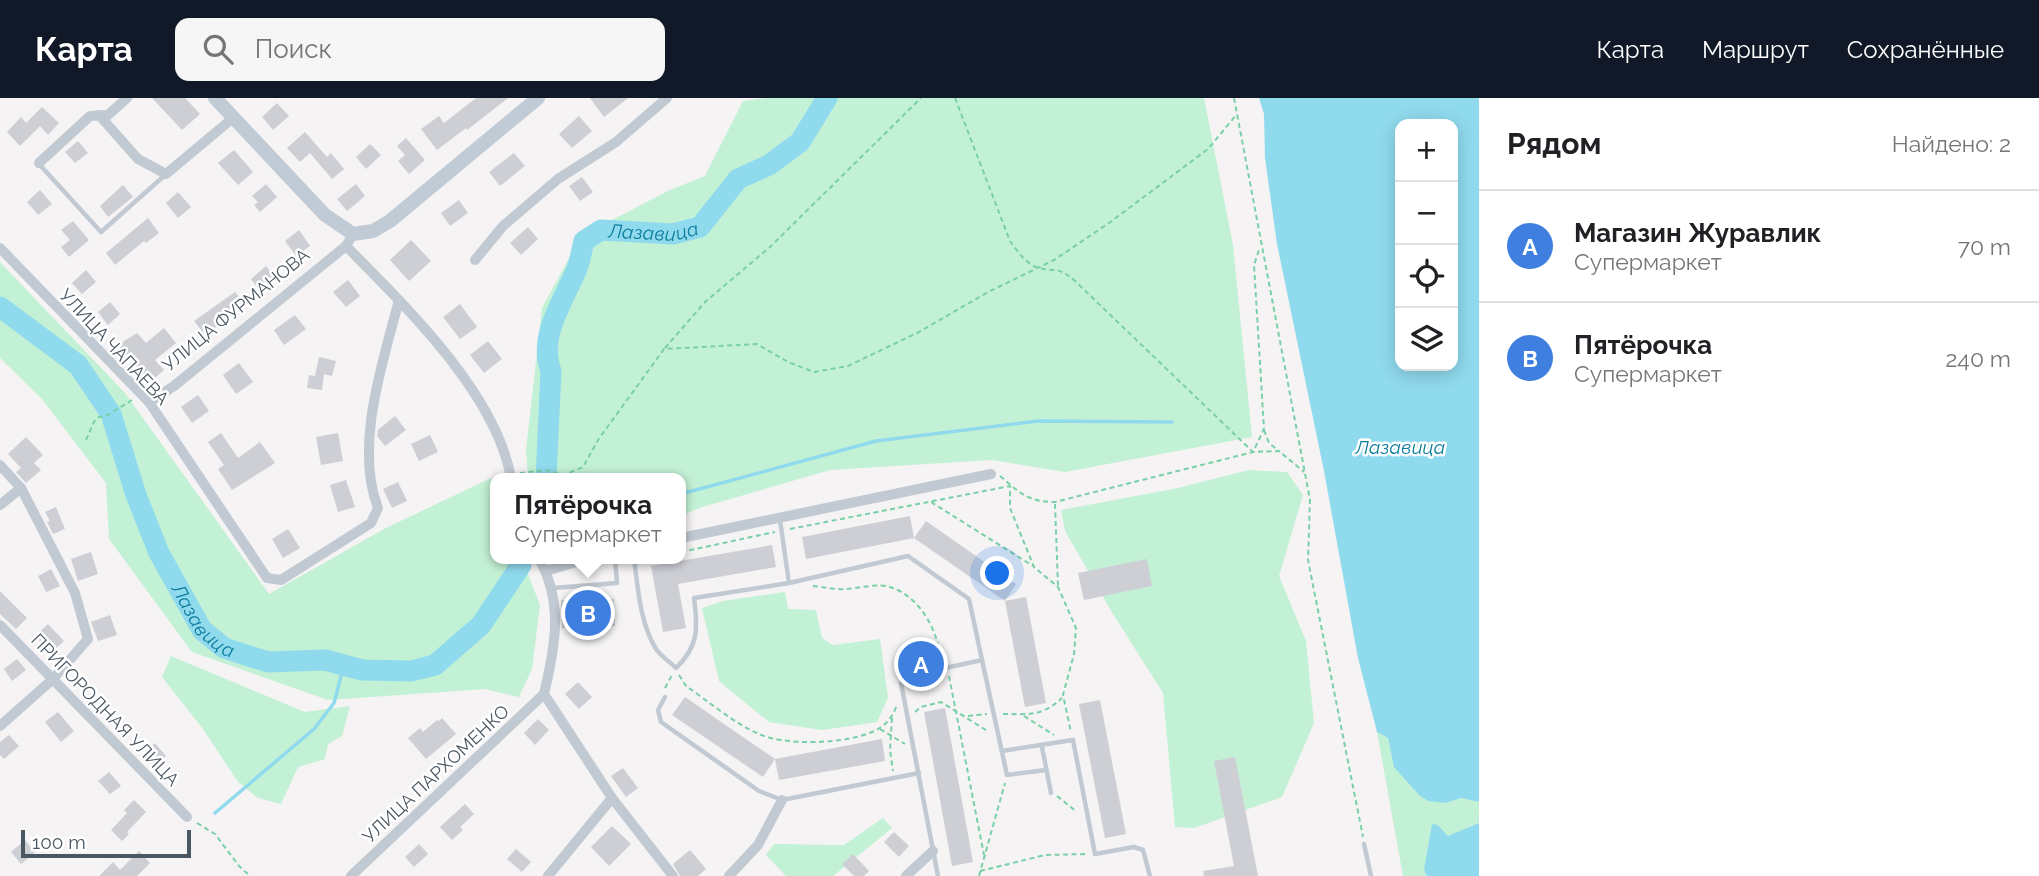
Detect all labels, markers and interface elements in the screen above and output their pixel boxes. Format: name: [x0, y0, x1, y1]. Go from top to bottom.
search box: [175, 18, 665, 81]
text: Карта: [35, 30, 133, 69]
icon: search: [199, 30, 237, 68]
text: Поиск: [255, 34, 332, 64]
text: Карта: [1596, 35, 1664, 64]
text: Маршрут: [1702, 35, 1809, 64]
text: Сохранённые: [1847, 35, 2004, 64]
map controls: [1395, 119, 1458, 371]
button: +: [1395, 119, 1458, 182]
text: Рядом: [1507, 126, 1601, 161]
text: Найдено: 2: [1892, 130, 2011, 157]
button: −: [1395, 182, 1458, 245]
water label: Лазавица: [607, 217, 700, 245]
text: Магазин Журавлик: [1574, 218, 1821, 248]
text: A: [1522, 233, 1538, 260]
text: 70 m: [1958, 233, 2011, 260]
street label: УЛИЦА ФУРМАНОВА: [158, 244, 313, 375]
button: locate: [1395, 245, 1458, 308]
text: Супермаркет: [1574, 248, 1722, 275]
street label: УЛИЦА ЧАПАЕВА: [55, 284, 173, 409]
button: layers: [1395, 308, 1458, 371]
text: Пятёрочка: [1574, 330, 1712, 360]
text: B: [1522, 345, 1538, 372]
text: 240 m: [1945, 345, 2011, 372]
text: Супермаркет: [1574, 360, 1722, 387]
water label: Лазавица: [1354, 436, 1445, 458]
popup: [490, 473, 686, 564]
text: Пятёрочка: [514, 490, 652, 520]
text: Супермаркет: [514, 520, 662, 547]
your location: [980, 556, 1014, 590]
water label: Лазавица: [167, 579, 237, 662]
pin: B: [565, 587, 611, 639]
street label: ПРИГОРОДНАЯ УЛИЦА: [27, 629, 184, 790]
pin: A: [898, 638, 944, 690]
street label: УЛИЦА ПАРХОМЕНКО: [358, 700, 513, 847]
scale bar: [21, 827, 191, 859]
text: 100 m: [32, 831, 86, 853]

